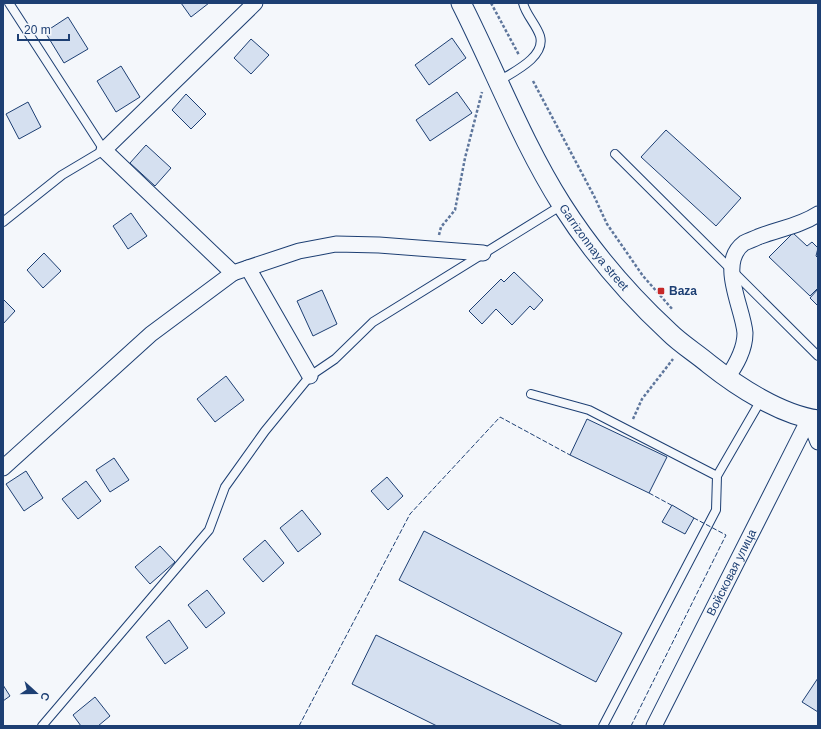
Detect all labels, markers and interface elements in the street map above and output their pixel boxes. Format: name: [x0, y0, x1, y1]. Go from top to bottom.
scale bar: [18, 16, 69, 42]
text: 20 m: [24, 23, 51, 37]
street label: Garrizonnaya street: [556, 201, 632, 294]
place label: Baza: [669, 284, 697, 298]
marker: Baza: [656, 286, 666, 296]
street label: Войсковая улица: [704, 526, 759, 618]
north arrow: [16, 673, 56, 713]
text: С: [38, 691, 52, 702]

